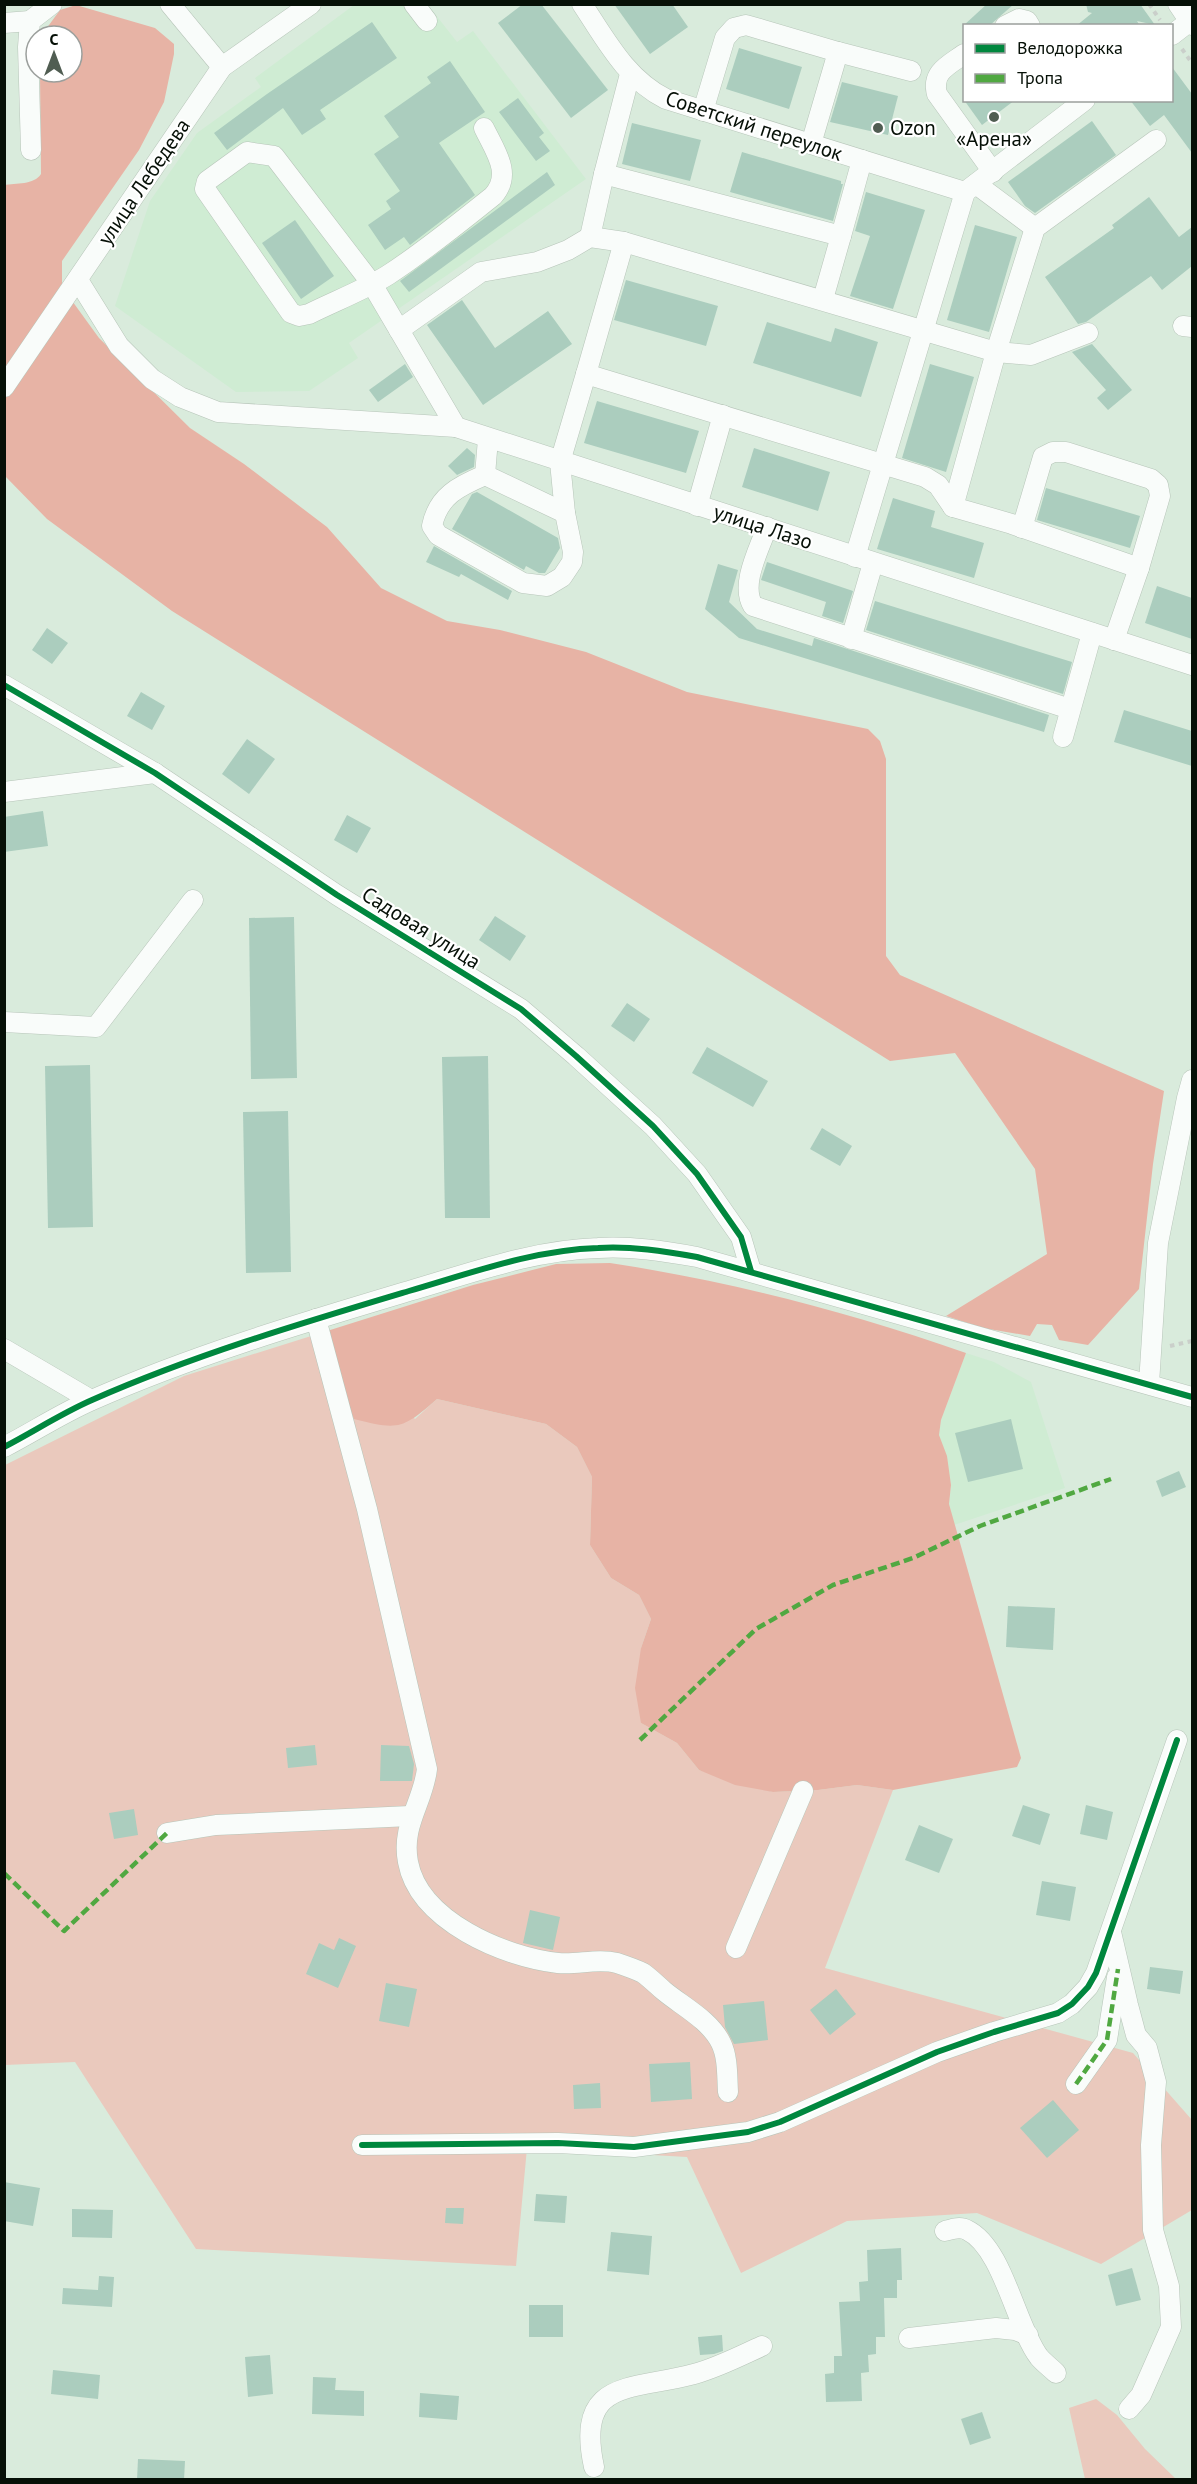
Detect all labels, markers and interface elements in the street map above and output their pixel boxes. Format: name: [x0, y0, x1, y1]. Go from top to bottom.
north arrow: [24, 24, 84, 84]
legend: [963, 24, 1173, 102]
text: С: [50, 29, 59, 49]
text: Велодорожка: [1017, 36, 1123, 59]
text: Тропа: [1017, 66, 1063, 89]
street label: Советский переулок: [662, 84, 846, 167]
marker: «Арена»: [987, 110, 1001, 124]
street label: улица Лебедева: [91, 113, 196, 250]
place label: Ozon: [890, 114, 936, 141]
marker: Ozon: [871, 121, 885, 135]
place label: «Арена»: [956, 125, 1032, 152]
street label: улица Лазо: [710, 498, 816, 555]
street label: Садовая улица: [357, 880, 486, 975]

